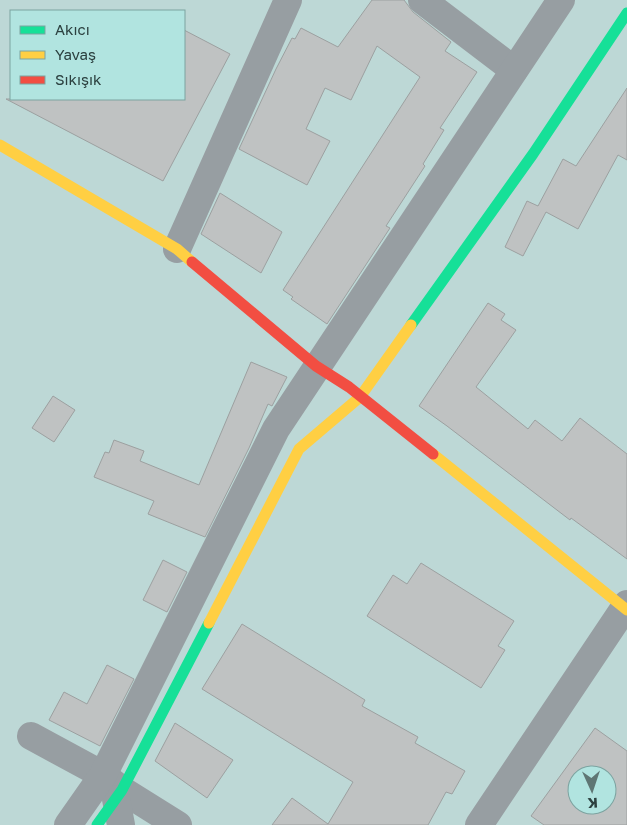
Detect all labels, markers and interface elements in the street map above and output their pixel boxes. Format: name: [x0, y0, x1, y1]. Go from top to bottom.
legend: [10, 10, 185, 100]
text: Akıcı: [55, 20, 90, 38]
text: Yavaş: [55, 45, 96, 63]
text: Sıkışık: [55, 70, 102, 88]
north arrow: [567, 765, 617, 815]
text: K: [587, 795, 598, 812]

